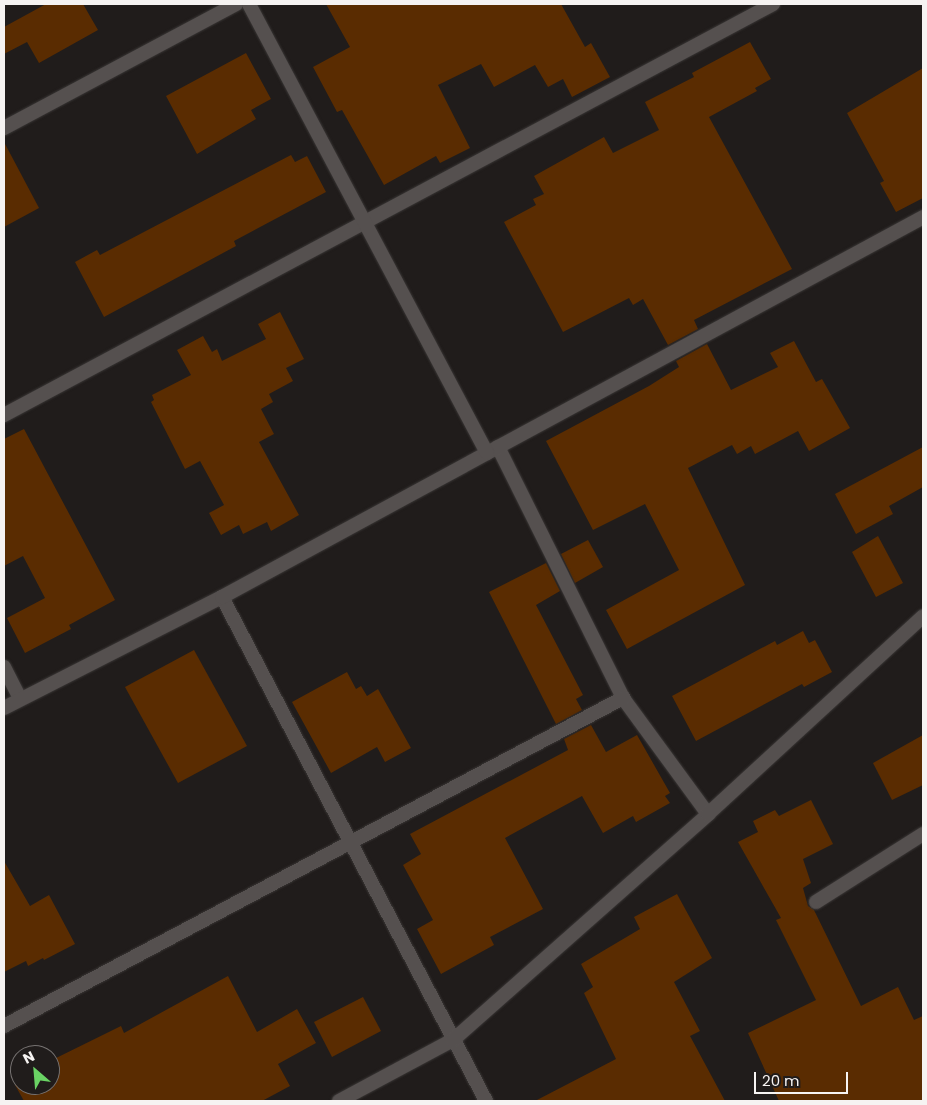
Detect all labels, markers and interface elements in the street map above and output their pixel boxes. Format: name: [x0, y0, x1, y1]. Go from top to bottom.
north arrow: [10, 1045, 60, 1095]
text: N: [19, 1046, 38, 1069]
scale bar: [757, 1062, 851, 1094]
text: 20 m: [762, 1070, 800, 1091]

